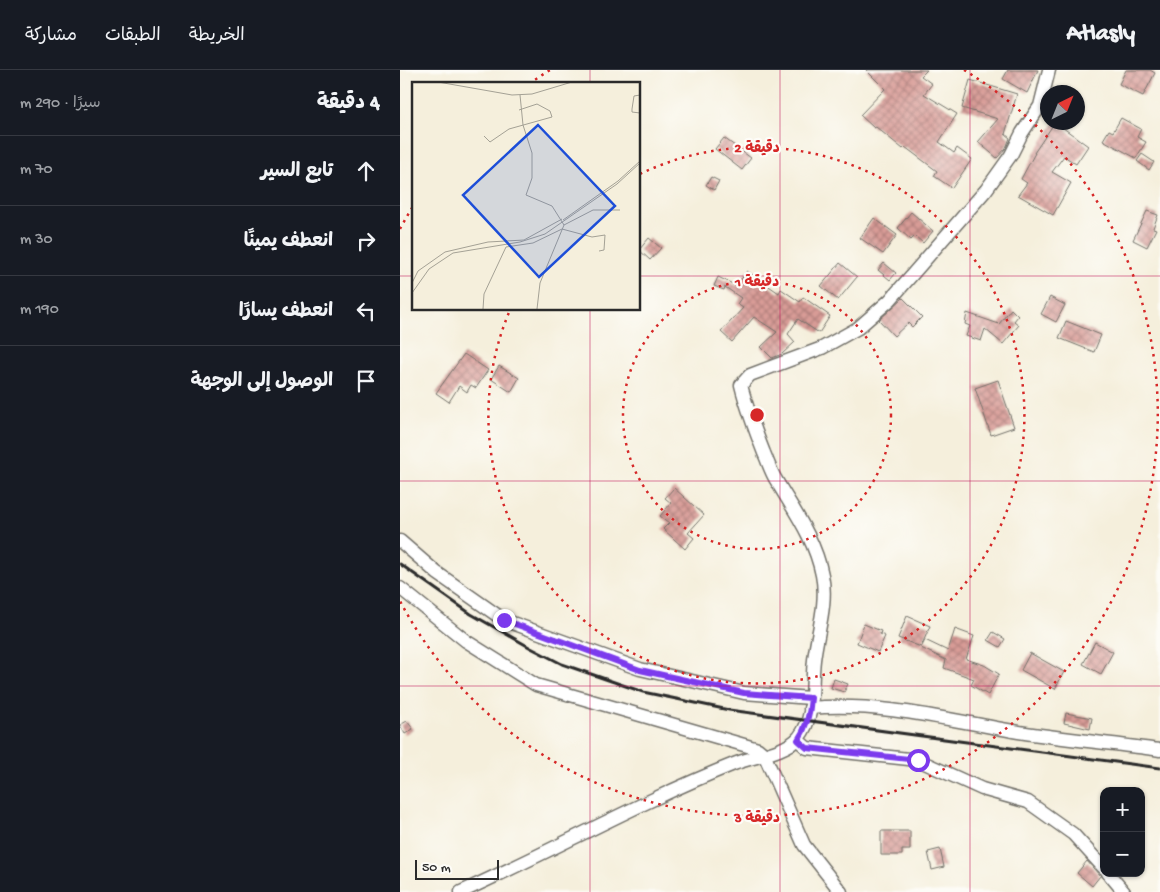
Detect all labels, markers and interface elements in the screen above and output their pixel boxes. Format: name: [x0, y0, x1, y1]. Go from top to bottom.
text: Atlasly: [1067, 20, 1135, 49]
text: مشاركة: [25, 26, 77, 47]
text: الطبقات: [105, 26, 161, 47]
text: الخريطة: [189, 26, 245, 47]
inset map: [412, 82, 640, 310]
north arrow: [1040, 85, 1085, 130]
text: 4 دقيقة: [317, 92, 380, 117]
text: سيرًا · 290 m: [20, 95, 101, 114]
text: 2 دقيقة: [734, 139, 780, 158]
icon: ahead: [352, 157, 380, 185]
text: 70 m: [20, 161, 53, 180]
text: تابع السير: [261, 161, 333, 184]
icon: right: [352, 227, 380, 255]
text: 30 m: [20, 231, 53, 250]
text: انعطف يمينًا: [244, 231, 333, 254]
text: 1 دقيقة: [734, 273, 779, 292]
icon: left: [352, 297, 380, 325]
text: 190 m: [20, 301, 59, 320]
text: انعطف يسارًا: [239, 301, 333, 324]
icon: arrive: [352, 367, 380, 395]
text: الوصول إلى الوجهة: [190, 371, 333, 394]
centre of rings: [748, 406, 766, 424]
route end: [493, 609, 516, 632]
route start: [907, 749, 930, 772]
map controls: [1100, 787, 1145, 877]
button: +: [1100, 787, 1145, 832]
text: 3 دقيقة: [733, 809, 780, 828]
button: −: [1100, 832, 1145, 877]
scale bar: [415, 857, 499, 880]
text: 50 m: [422, 860, 451, 877]

